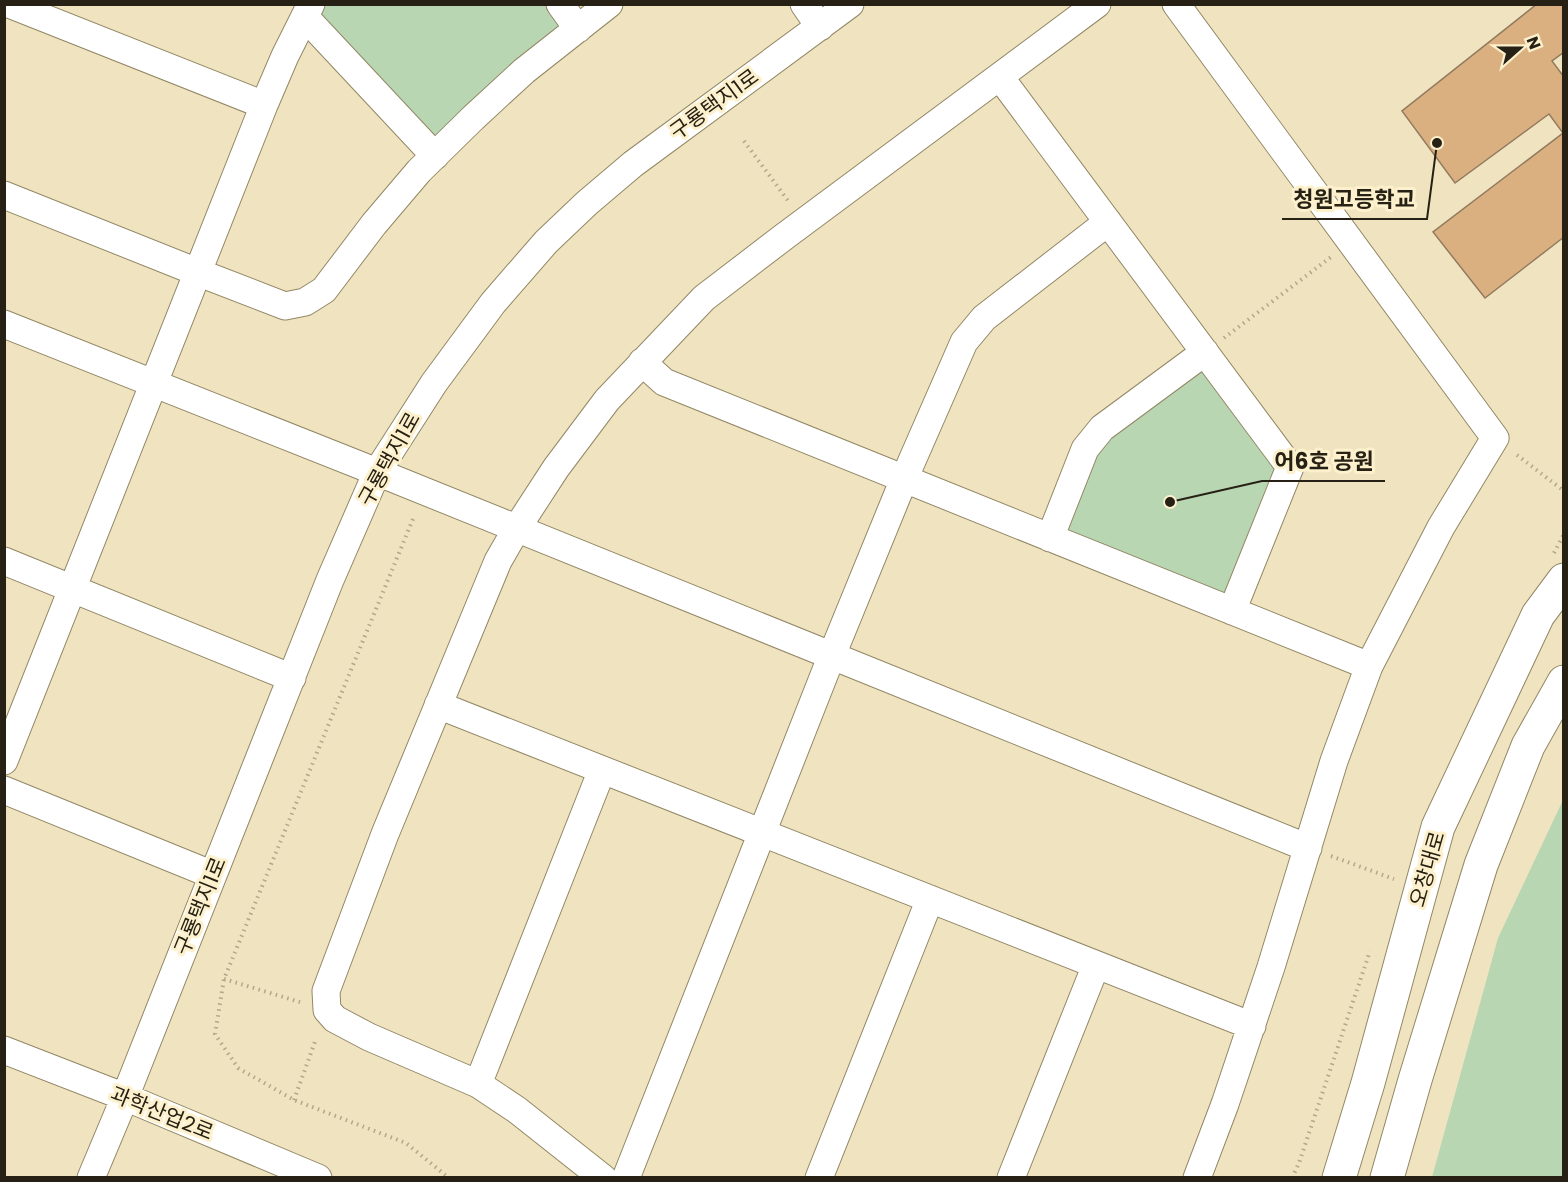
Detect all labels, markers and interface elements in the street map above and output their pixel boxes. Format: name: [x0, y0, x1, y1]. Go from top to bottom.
north arrow: [1490, 18, 1550, 78]
text: N: [1521, 33, 1546, 53]
street label: 구룡택지1로: [664, 62, 764, 146]
callout: 청원고등학교: [1282, 179, 1427, 219]
text: 청원고등학교: [1293, 184, 1415, 215]
street label: 구룡택지1로: [351, 407, 427, 511]
callout: 어6호 공원: [1262, 441, 1385, 481]
text: 어6호 공원: [1274, 446, 1374, 477]
street label: 오창대로: [1402, 828, 1452, 910]
street label: 구룡택지1로: [167, 853, 233, 959]
street label: 과학산업2로: [106, 1079, 218, 1147]

